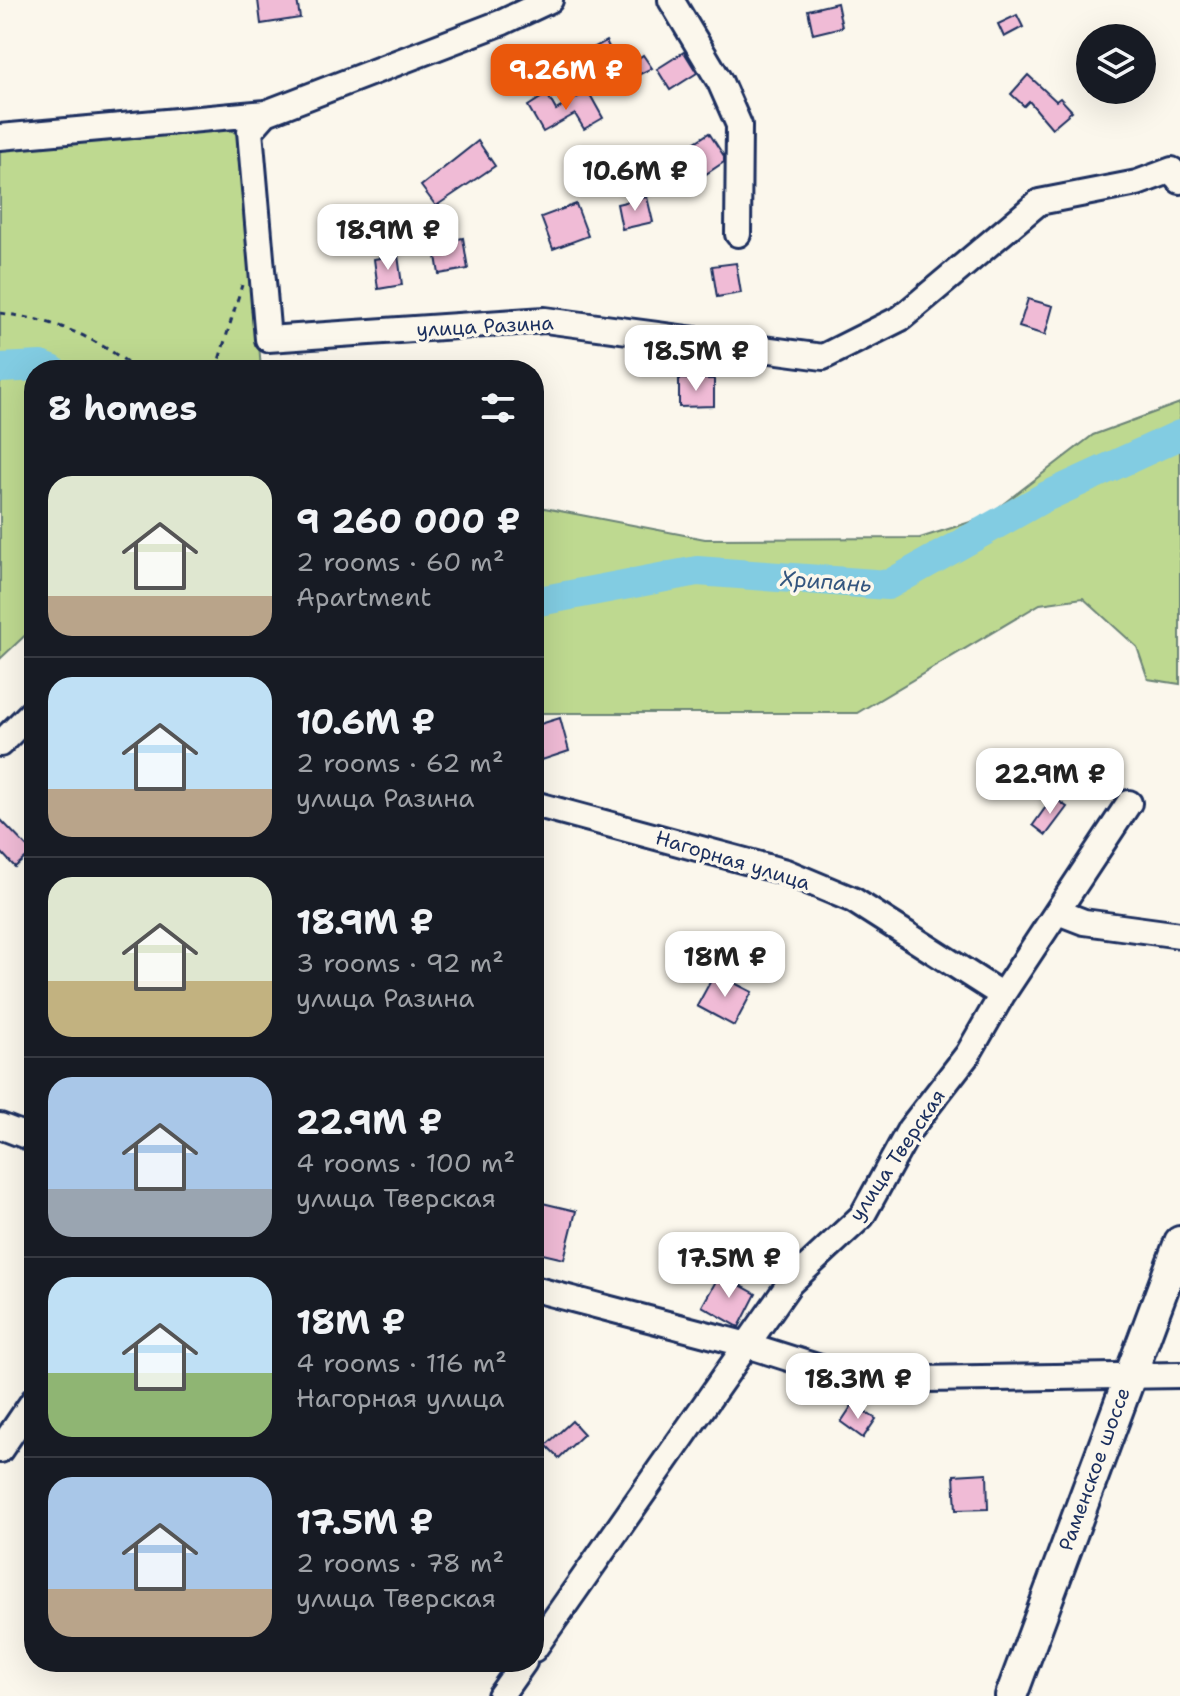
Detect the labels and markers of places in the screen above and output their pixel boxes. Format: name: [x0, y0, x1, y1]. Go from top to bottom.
pin: 9.26M ₽: [492, 44, 640, 112]
pin: 10.6M ₽: [561, 145, 709, 213]
pin: 18.9M ₽: [314, 204, 462, 272]
pin: 18.5M ₽: [622, 325, 770, 393]
pin: 22.9M ₽: [976, 748, 1124, 816]
pin: 18M ₽: [669, 931, 781, 999]
pin: 17.5M ₽: [655, 1232, 803, 1300]
pin: 18.3M ₽: [784, 1353, 932, 1421]

